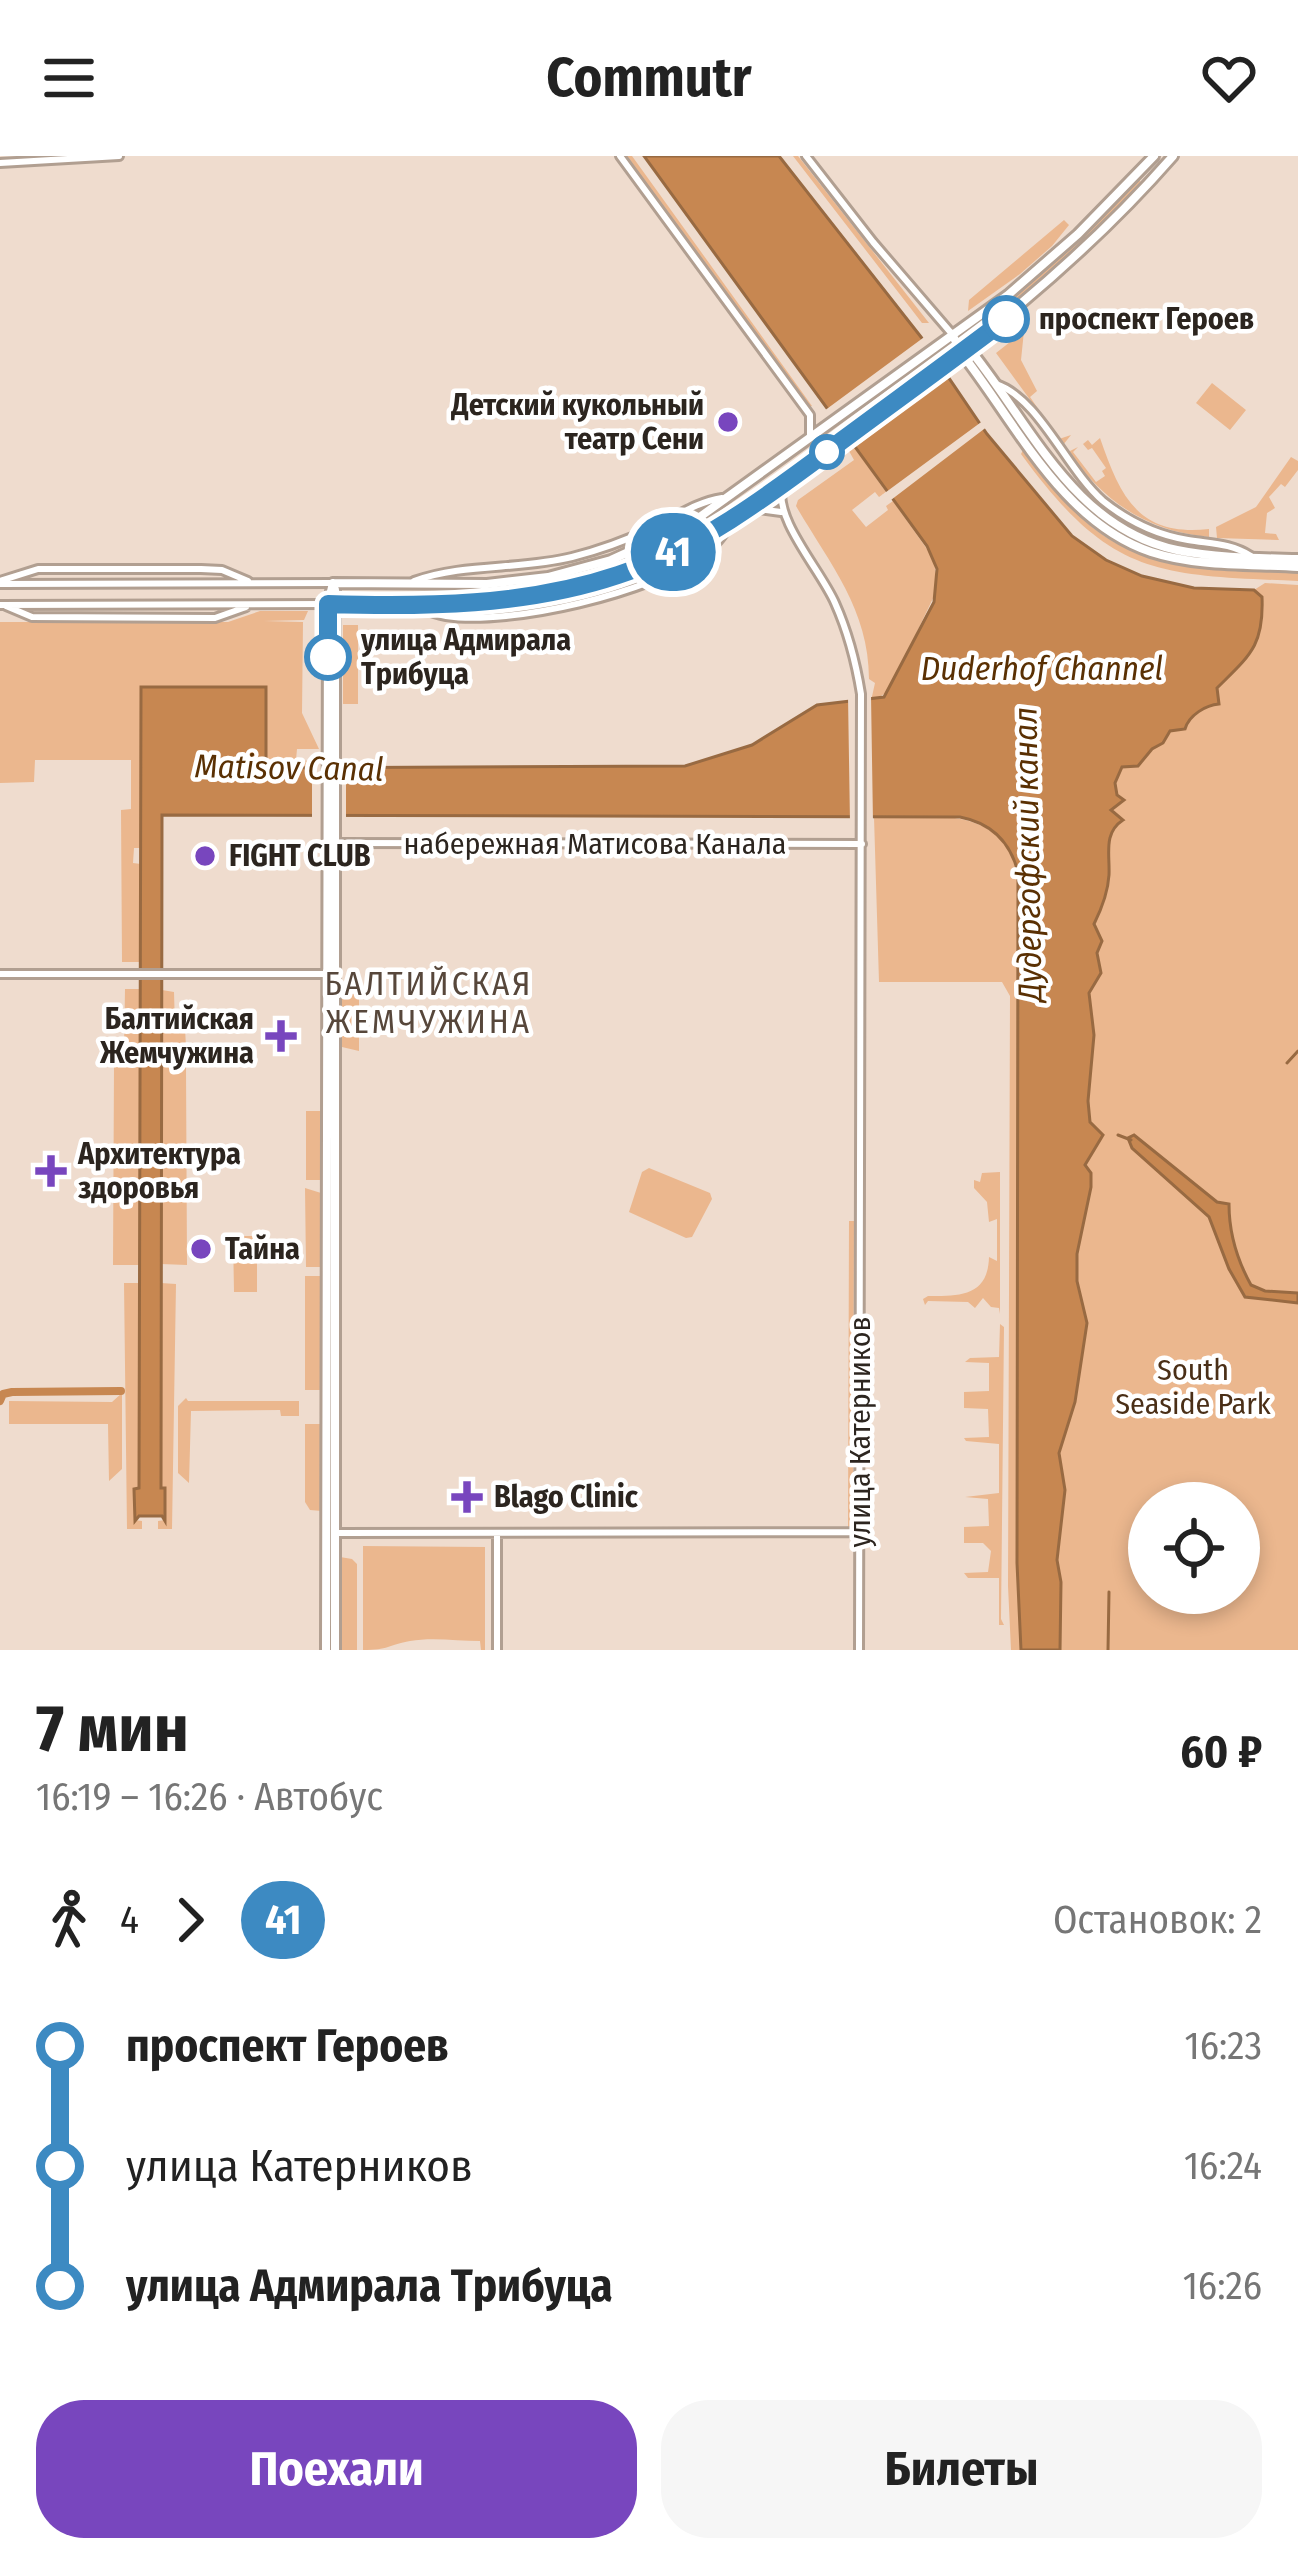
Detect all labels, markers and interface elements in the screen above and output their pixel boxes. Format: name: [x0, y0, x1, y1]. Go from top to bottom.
icon: menu: [36, 45, 102, 111]
icon: heart: [1196, 45, 1262, 111]
text: Commutr: [546, 46, 752, 110]
marker: проспект Героев: [984, 297, 1028, 341]
place label: проспект Героев: [1039, 301, 1254, 337]
place label: Детский кукольный театр Сени: [450, 387, 704, 457]
marker: Детский кукольный театр Сени: [715, 409, 741, 435]
unlabelled marker: [811, 436, 843, 468]
line badge: 41: [619, 513, 727, 591]
text: 41: [655, 527, 691, 577]
place label: улица Адмирала Трибуца: [360, 622, 571, 692]
marker: улица Адмирала Трибуца: [306, 635, 350, 679]
water label: Duderhof Channel: [921, 649, 1163, 689]
water label: Дудергофский канал: [1005, 706, 1051, 1004]
water label: Matisov Canal: [194, 746, 384, 790]
street label: набережная Матисова Канала: [403, 826, 787, 862]
place label: FIGHT CLUB: [229, 838, 371, 874]
marker: FIGHT CLUB: [192, 843, 218, 869]
district label: БАЛТИЙСКАЯ ЖЕМЧУЖИНА: [325, 964, 533, 1042]
place label: Балтийская Жемчужина: [99, 1001, 254, 1071]
marker: Балтийская Жемчужина: [265, 1020, 297, 1052]
place label: Архитектура здоровья: [77, 1136, 241, 1206]
marker: Архитектура здоровья: [35, 1155, 67, 1187]
place label: Тайна: [225, 1231, 300, 1267]
marker: Тайна: [188, 1236, 214, 1262]
street label: улица Катерников: [842, 1316, 878, 1548]
park label: South Seaside Park: [1115, 1352, 1271, 1422]
place label: Blago Clinic: [494, 1479, 639, 1515]
marker: Blago Clinic: [451, 1481, 483, 1513]
map controls: [1128, 1482, 1260, 1614]
button: locate: [1128, 1482, 1260, 1614]
text: 7 мин: [36, 1689, 189, 1768]
text: 60 ₽: [1180, 1725, 1262, 1779]
text: 16:19 – 16:26 · Автобус: [36, 1774, 383, 1820]
icon: walk: [36, 1887, 102, 1953]
icon: forward: [157, 1887, 223, 1953]
text: 41: [265, 1895, 301, 1945]
text: 4: [120, 1897, 139, 1943]
text: Остановок: 2: [1053, 1897, 1262, 1943]
text: проспект Героев: [126, 2019, 449, 2073]
text: 16:23: [1184, 2023, 1262, 2069]
text: улица Катерников: [126, 2139, 473, 2193]
text: 16:24: [1184, 2143, 1262, 2189]
text: улица Адмирала Трибуца: [126, 2259, 613, 2313]
text: 16:26: [1183, 2263, 1262, 2309]
button: Поехали: [36, 2400, 637, 2538]
button: Билеты: [661, 2400, 1262, 2538]

